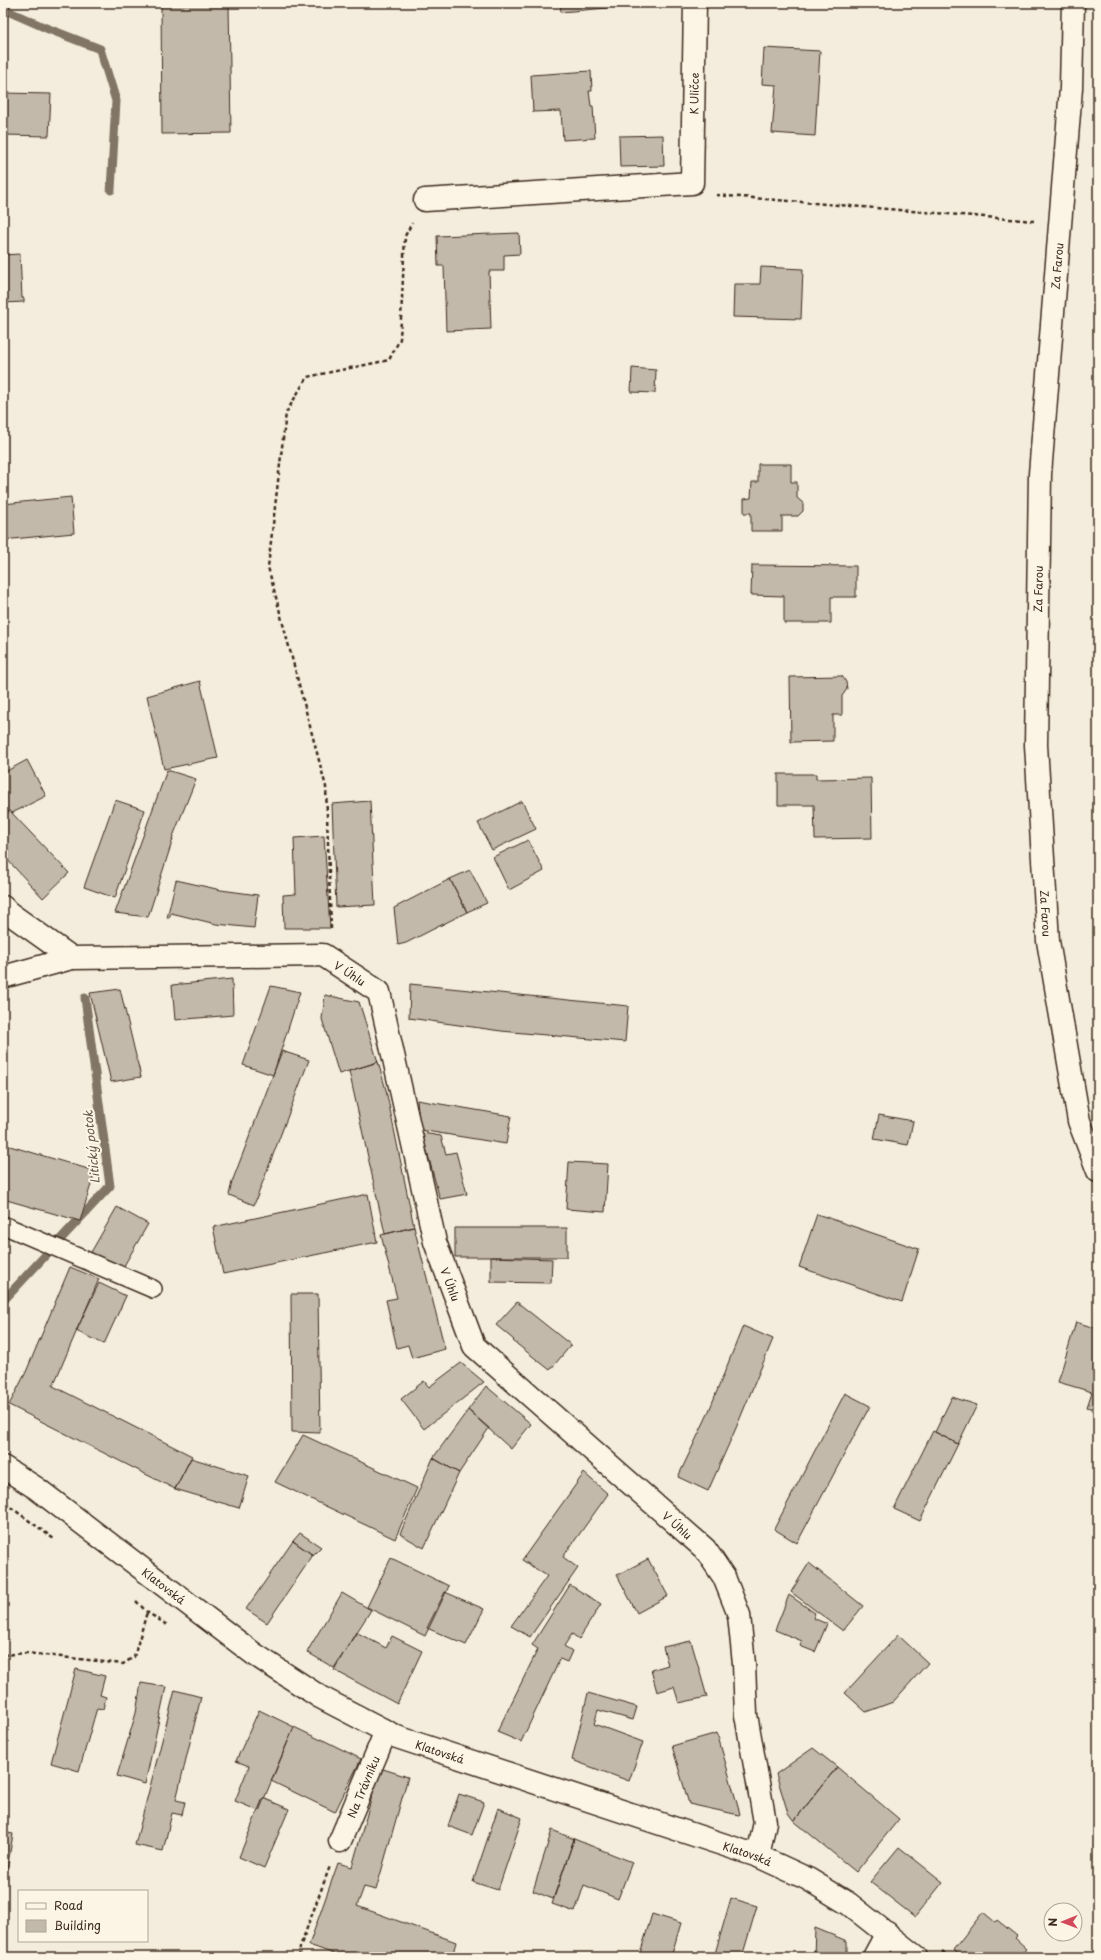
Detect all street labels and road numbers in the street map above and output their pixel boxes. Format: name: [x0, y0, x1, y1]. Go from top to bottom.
street label: K Uličce: [685, 72, 702, 115]
street label: Za Farou: [1046, 242, 1068, 290]
street label: Za Farou: [1029, 565, 1047, 613]
street label: Za Farou: [1036, 889, 1056, 937]
street label: V Úhlu: [331, 956, 369, 990]
street label: V Úhlu: [437, 1265, 465, 1304]
street label: V Úhlu: [659, 1507, 696, 1543]
street label: Klatovská: [139, 1563, 189, 1608]
street label: Klatovská: [413, 1735, 467, 1767]
street label: Na Trávníku: [342, 1753, 383, 1820]
street label: Klatovská: [721, 1837, 775, 1870]

